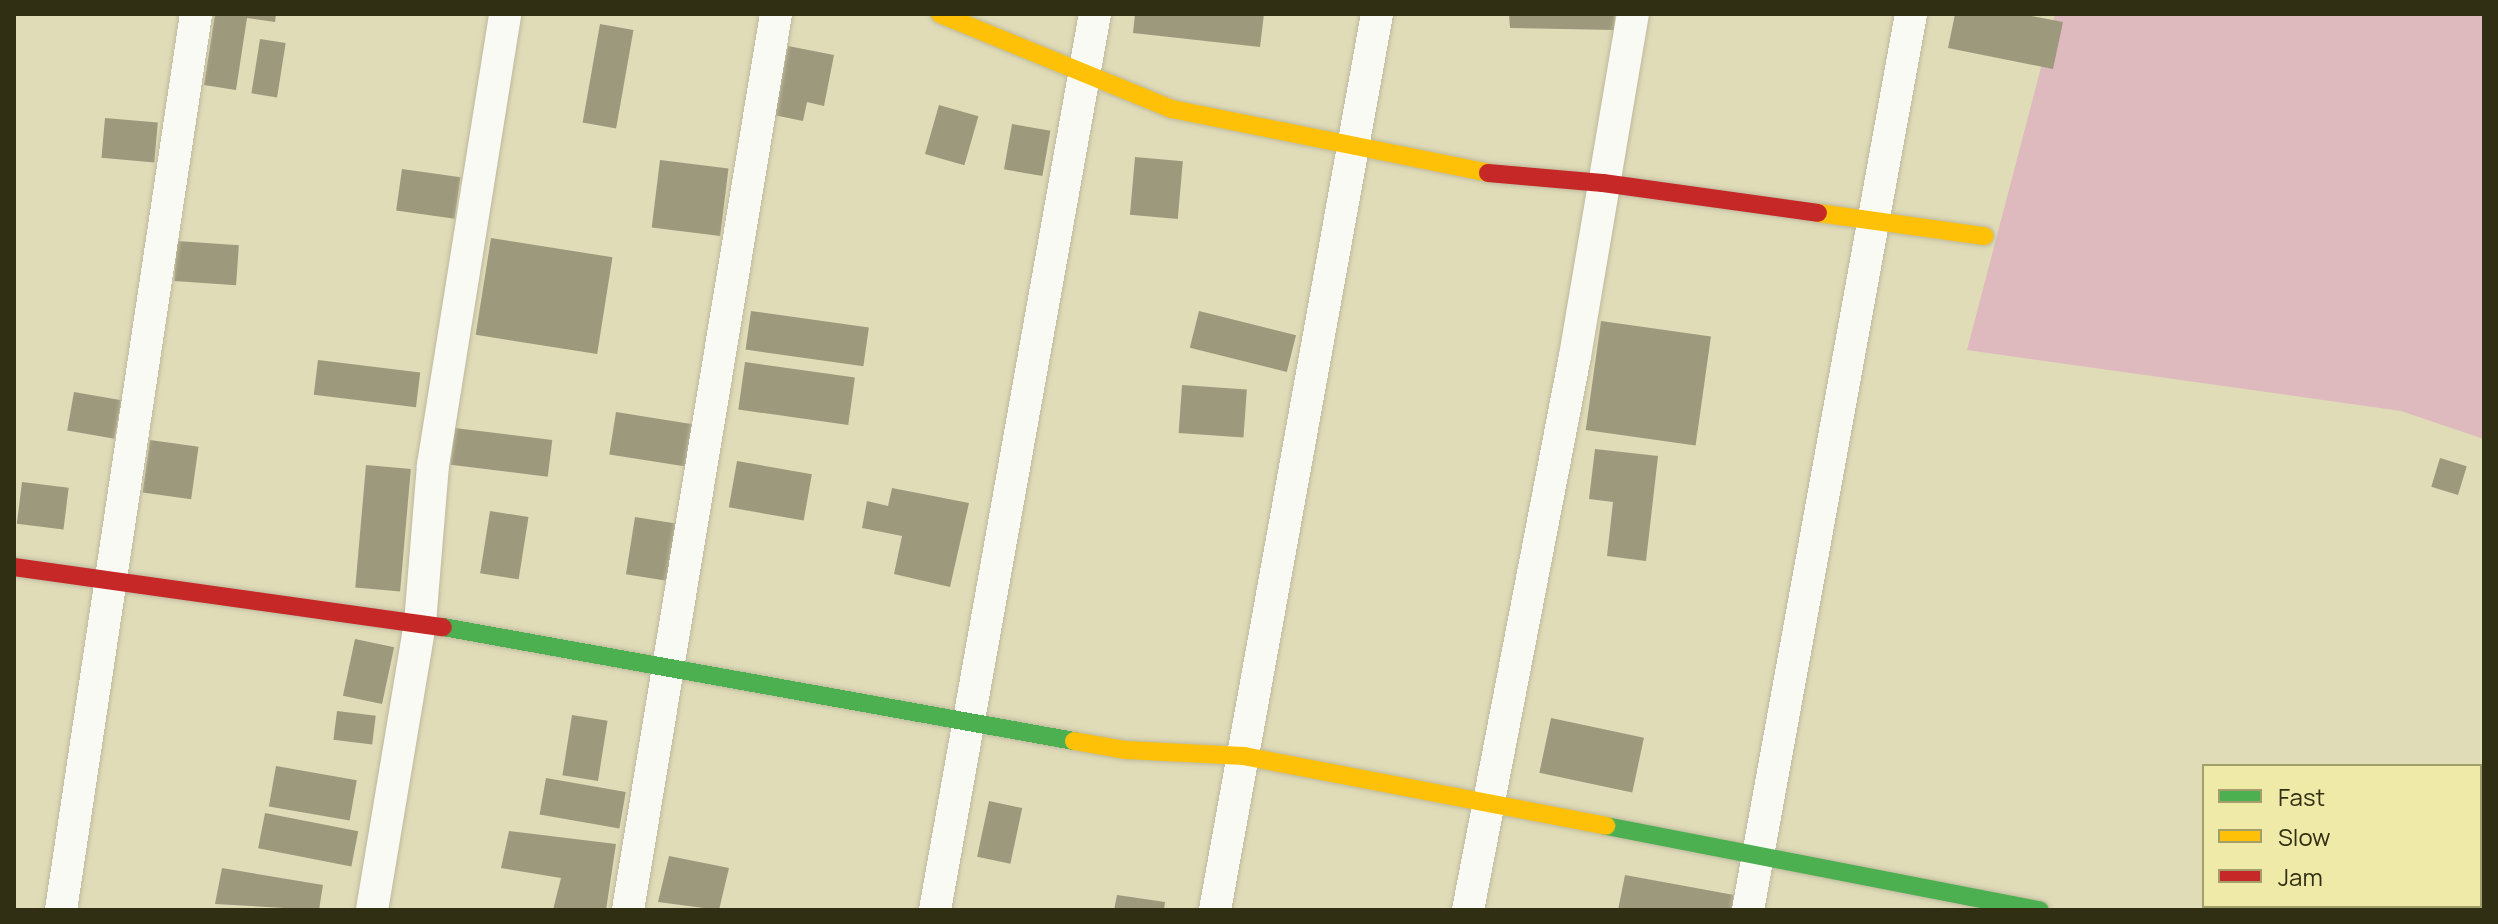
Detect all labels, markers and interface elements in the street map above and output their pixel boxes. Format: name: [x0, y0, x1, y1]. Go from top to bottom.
legend: [2202, 764, 2482, 908]
text: Fast: [2278, 780, 2325, 813]
text: Slow: [2278, 820, 2331, 853]
text: Jam: [2278, 860, 2323, 893]

